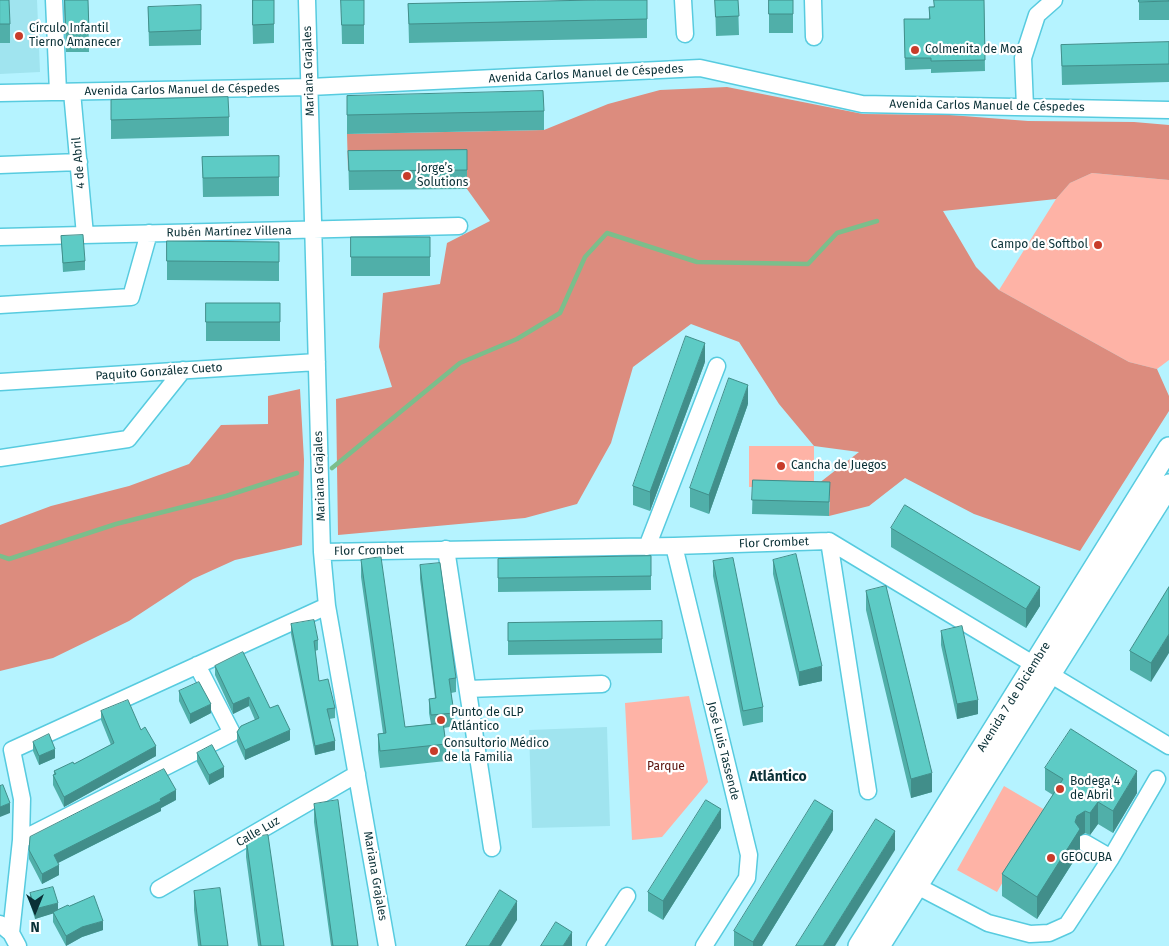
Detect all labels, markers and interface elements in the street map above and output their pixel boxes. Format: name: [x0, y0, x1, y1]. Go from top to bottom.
place label: Círculo Infantil Tierno Amanecer: [29, 22, 121, 50]
street label: Mariana Grajales: [300, 25, 318, 117]
marker: Círculo Infantil Tierno Amanecer: [13, 30, 25, 42]
place label: Colmenita de Moa: [925, 43, 1023, 57]
marker: Colmenita de Moa: [909, 44, 921, 56]
street label: Avenida Carlos Manuel de Céspedes: [488, 62, 684, 86]
street label: Avenida Carlos Manuel de Céspedes: [84, 81, 280, 99]
street label: Avenida Carlos Manuel de Céspedes: [889, 97, 1085, 115]
street label: 4 de Abril: [70, 136, 88, 190]
place label: Jorge’s Solutions: [417, 162, 468, 190]
marker: Jorge’s Solutions: [401, 170, 413, 182]
street label: Rubén Martínez Villena: [166, 224, 292, 240]
place label: Campo de Softbol: [991, 238, 1088, 252]
marker: Campo de Softbol: [1092, 239, 1104, 251]
street label: Paquito González Cueto: [95, 360, 223, 384]
street label: Mariana Grajales: [311, 430, 329, 522]
place label: Cancha de Juegos: [791, 459, 886, 473]
marker: Cancha de Juegos: [775, 460, 787, 472]
street label: Flor Crombet: [739, 535, 809, 551]
street label: Flor Crombet: [334, 543, 404, 559]
street label: Avenida 7 de Diciembre: [974, 639, 1054, 755]
street label: José Luis Tassende: [704, 700, 742, 802]
place label: Punto de GLP Atlántico: [451, 706, 523, 734]
marker: Punto de GLP Atlántico: [435, 714, 447, 726]
place label: Consultorio Médico de la Familia: [444, 737, 549, 765]
marker: Consultorio Médico de la Familia: [428, 745, 440, 757]
park label: Parque: [647, 760, 685, 774]
district label: Atlántico: [749, 769, 807, 785]
place label: Bodega 4 de Abril: [1070, 775, 1120, 803]
marker: Bodega 4 de Abril: [1054, 783, 1066, 795]
street label: Calle Luz: [234, 814, 282, 850]
street label: Mariana Grajales: [360, 830, 390, 922]
place label: GEOCUBA: [1061, 851, 1112, 865]
marker: GEOCUBA: [1045, 852, 1057, 864]
north arrow: [10, 886, 60, 936]
text: N: [30, 918, 40, 935]

